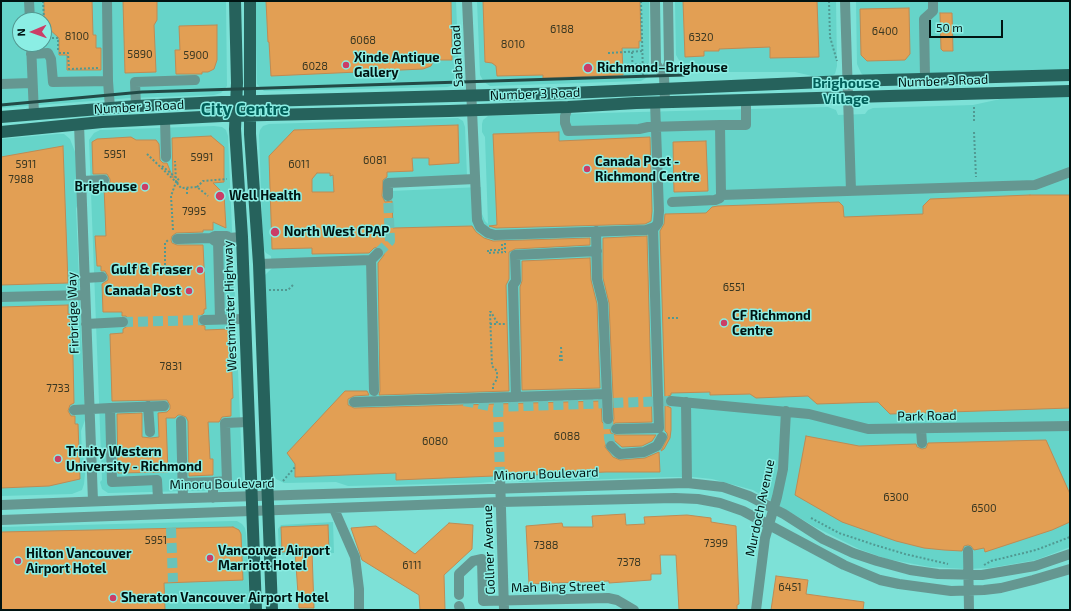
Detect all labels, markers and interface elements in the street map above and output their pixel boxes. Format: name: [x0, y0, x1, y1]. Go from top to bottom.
north arrow: [12, 12, 52, 52]
scale bar: [931, 12, 1005, 38]
text: 50 m: [936, 20, 963, 34]
house number: 6188: [550, 22, 574, 36]
house number: 6400: [872, 24, 898, 38]
street label: Saba Road: [448, 25, 466, 87]
text: N: [14, 28, 27, 37]
house number: 8100: [65, 29, 89, 43]
house number: 6320: [688, 30, 714, 44]
house number: 6068: [350, 33, 376, 47]
house number: 8010: [501, 37, 525, 51]
house number: 5890: [127, 47, 153, 61]
house number: 5900: [183, 48, 209, 62]
place label: Xinde Antique Gallery: [354, 50, 440, 81]
house number: 6028: [302, 59, 328, 73]
marker: Xinde Antique Gallery: [341, 60, 351, 70]
place label: Richmond–Brighouse: [597, 60, 728, 76]
marker: Richmond–Brighouse: [582, 62, 594, 74]
street label: Number 3 Road: [897, 72, 989, 90]
district label: Brighouse Village: [812, 75, 880, 108]
street label: Number 3 Road: [489, 85, 581, 103]
street label: Number 3 Road: [93, 97, 185, 117]
district label: City Centre: [201, 99, 289, 119]
house number: 5951: [104, 147, 126, 161]
house number: 5991: [191, 150, 213, 164]
house number: 6081: [363, 153, 387, 167]
place label: Canada Post - Richmond Centre: [595, 154, 700, 185]
house number: 5911: [16, 157, 36, 171]
house number: 6011: [288, 157, 310, 171]
marker: Canada Post - Richmond Centre: [582, 164, 592, 174]
house number: 7988: [8, 172, 34, 186]
place label: Brighouse: [75, 179, 137, 195]
marker: Brighouse: [140, 182, 150, 192]
place label: Well Health: [229, 188, 301, 204]
marker: Well Health: [214, 190, 226, 202]
house number: 7995: [182, 204, 206, 218]
place label: North West CPAP: [284, 224, 389, 240]
marker: North West CPAP: [269, 226, 281, 238]
street label: Westminster Highway: [220, 240, 240, 372]
place label: Gulf & Fraser: [111, 262, 192, 278]
marker: Gulf & Fraser: [195, 265, 205, 275]
street label: Firbridge Way: [64, 272, 82, 354]
house number: 6551: [723, 280, 745, 294]
place label: Canada Post: [105, 283, 181, 299]
marker: Canada Post: [184, 286, 194, 296]
place label: CF Richmond Centre: [732, 308, 811, 339]
marker: CF Richmond Centre: [719, 318, 729, 328]
house number: 7831: [160, 359, 182, 373]
house number: 7733: [46, 381, 70, 395]
street label: Park Road: [897, 408, 957, 424]
house number: 6088: [554, 429, 580, 443]
house number: 6080: [422, 434, 448, 448]
place label: Trinity Western University - Richmond: [66, 444, 202, 475]
marker: Trinity Western University - Richmond: [53, 454, 63, 464]
street label: Murdoch Avenue: [742, 458, 778, 558]
street label: Minoru Boulevard: [493, 464, 599, 484]
street label: Minoru Boulevard: [169, 475, 275, 493]
house number: 6300: [883, 490, 909, 504]
house number: 6500: [971, 501, 997, 515]
street label: Gollner Avenue: [480, 505, 498, 595]
house number: 5951: [145, 533, 167, 547]
house number: 7399: [704, 536, 728, 550]
house number: 7388: [533, 538, 559, 552]
place label: Vancouver Airport Marriott Hotel: [218, 543, 330, 574]
place label: Hilton Vancouver Airport Hotel: [26, 546, 132, 577]
marker: Vancouver Airport Marriott Hotel: [205, 553, 215, 563]
house number: 7378: [617, 555, 641, 569]
marker: Hilton Vancouver Airport Hotel: [13, 556, 23, 566]
house number: 6111: [402, 558, 422, 572]
street label: Mah Bing Street: [511, 578, 605, 596]
house number: 6451: [778, 580, 802, 594]
place label: Sheraton Vancouver Airport Hotel: [121, 590, 329, 606]
marker: Sheraton Vancouver Airport Hotel: [108, 593, 118, 603]

